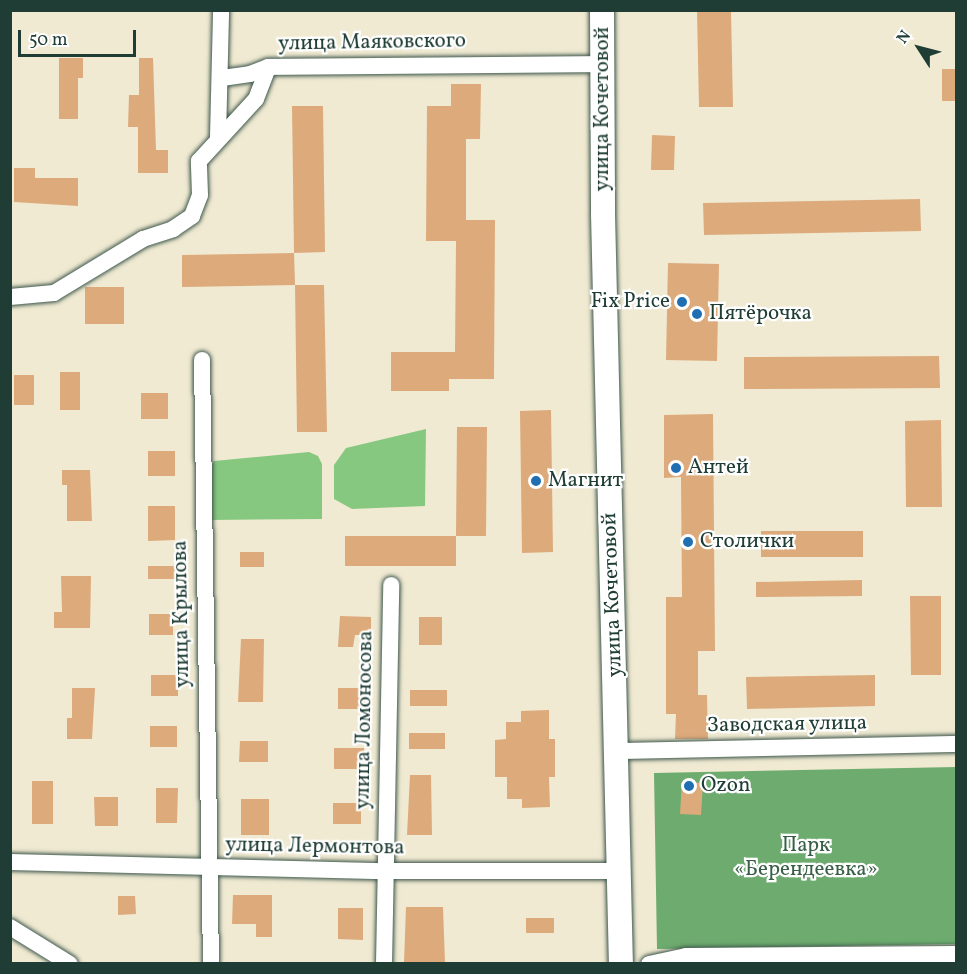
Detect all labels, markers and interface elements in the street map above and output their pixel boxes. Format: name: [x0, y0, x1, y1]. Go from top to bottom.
scale bar: [21, 18, 140, 56]
north arrow: [889, 18, 949, 78]
text: N: [892, 26, 917, 49]
street label: улица Кочетовой: [590, 27, 616, 191]
text: 50 m: [29, 28, 68, 53]
street label: улица Маяковского: [278, 29, 466, 57]
place label: Fix Price: [591, 289, 670, 315]
marker: Fix Price: [675, 295, 689, 309]
place label: Пятёрочка: [709, 301, 812, 327]
marker: Пятёрочка: [690, 307, 704, 321]
place label: Антей: [688, 455, 749, 481]
marker: Антей: [669, 461, 683, 475]
place label: Магнит: [548, 468, 623, 494]
marker: Магнит: [529, 474, 543, 488]
street label: улица Кочетовой: [598, 512, 628, 678]
place label: Столички: [700, 529, 794, 555]
marker: Столички: [681, 535, 695, 549]
street label: улица Крылова: [168, 540, 196, 688]
street label: улица Ломоносова: [351, 630, 379, 810]
street label: Заводская улица: [706, 711, 868, 739]
place label: Ozon: [701, 773, 751, 799]
marker: Ozon: [682, 779, 696, 793]
street label: улица Лермонтова: [225, 833, 405, 861]
park label: Парк «Берендеевка»: [734, 833, 878, 883]

